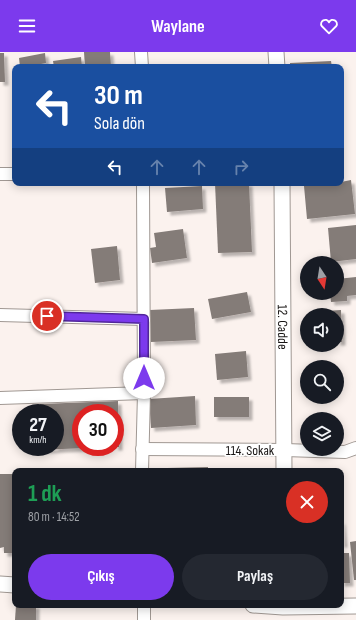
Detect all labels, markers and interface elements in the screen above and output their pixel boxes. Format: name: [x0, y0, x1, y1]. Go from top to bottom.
icon: menu: [16, 15, 38, 37]
icon: heart: [318, 15, 340, 37]
text: Waylane: [151, 16, 205, 37]
text: 30 m: [94, 79, 143, 112]
icon: left: [28, 80, 80, 132]
text: Sola dön: [94, 113, 145, 134]
icon: left: [104, 156, 126, 178]
icon: ahead: [146, 156, 168, 178]
icon: ahead: [188, 156, 210, 178]
icon: right: [230, 156, 252, 178]
north arrow: [300, 256, 344, 300]
map controls: [300, 256, 344, 456]
pin: [30, 299, 64, 333]
street label: 12. Cadde: [274, 304, 291, 350]
icon: arrive: [36, 305, 58, 327]
button: sound: [300, 308, 344, 352]
position arrow: [123, 357, 165, 399]
button: search: [300, 360, 344, 404]
speed limit sign: 30: [72, 404, 124, 456]
button: layers: [300, 412, 344, 456]
text: 27: [29, 413, 47, 437]
text: km/h: [29, 434, 47, 446]
street label: 114. Sokak: [226, 442, 275, 459]
text: 1 dk: [28, 479, 62, 508]
button: close: [286, 481, 328, 523]
text: 80 m · 14:52: [28, 509, 80, 525]
button: Çıkış: [28, 554, 174, 600]
button: Paylaş: [182, 554, 328, 600]

